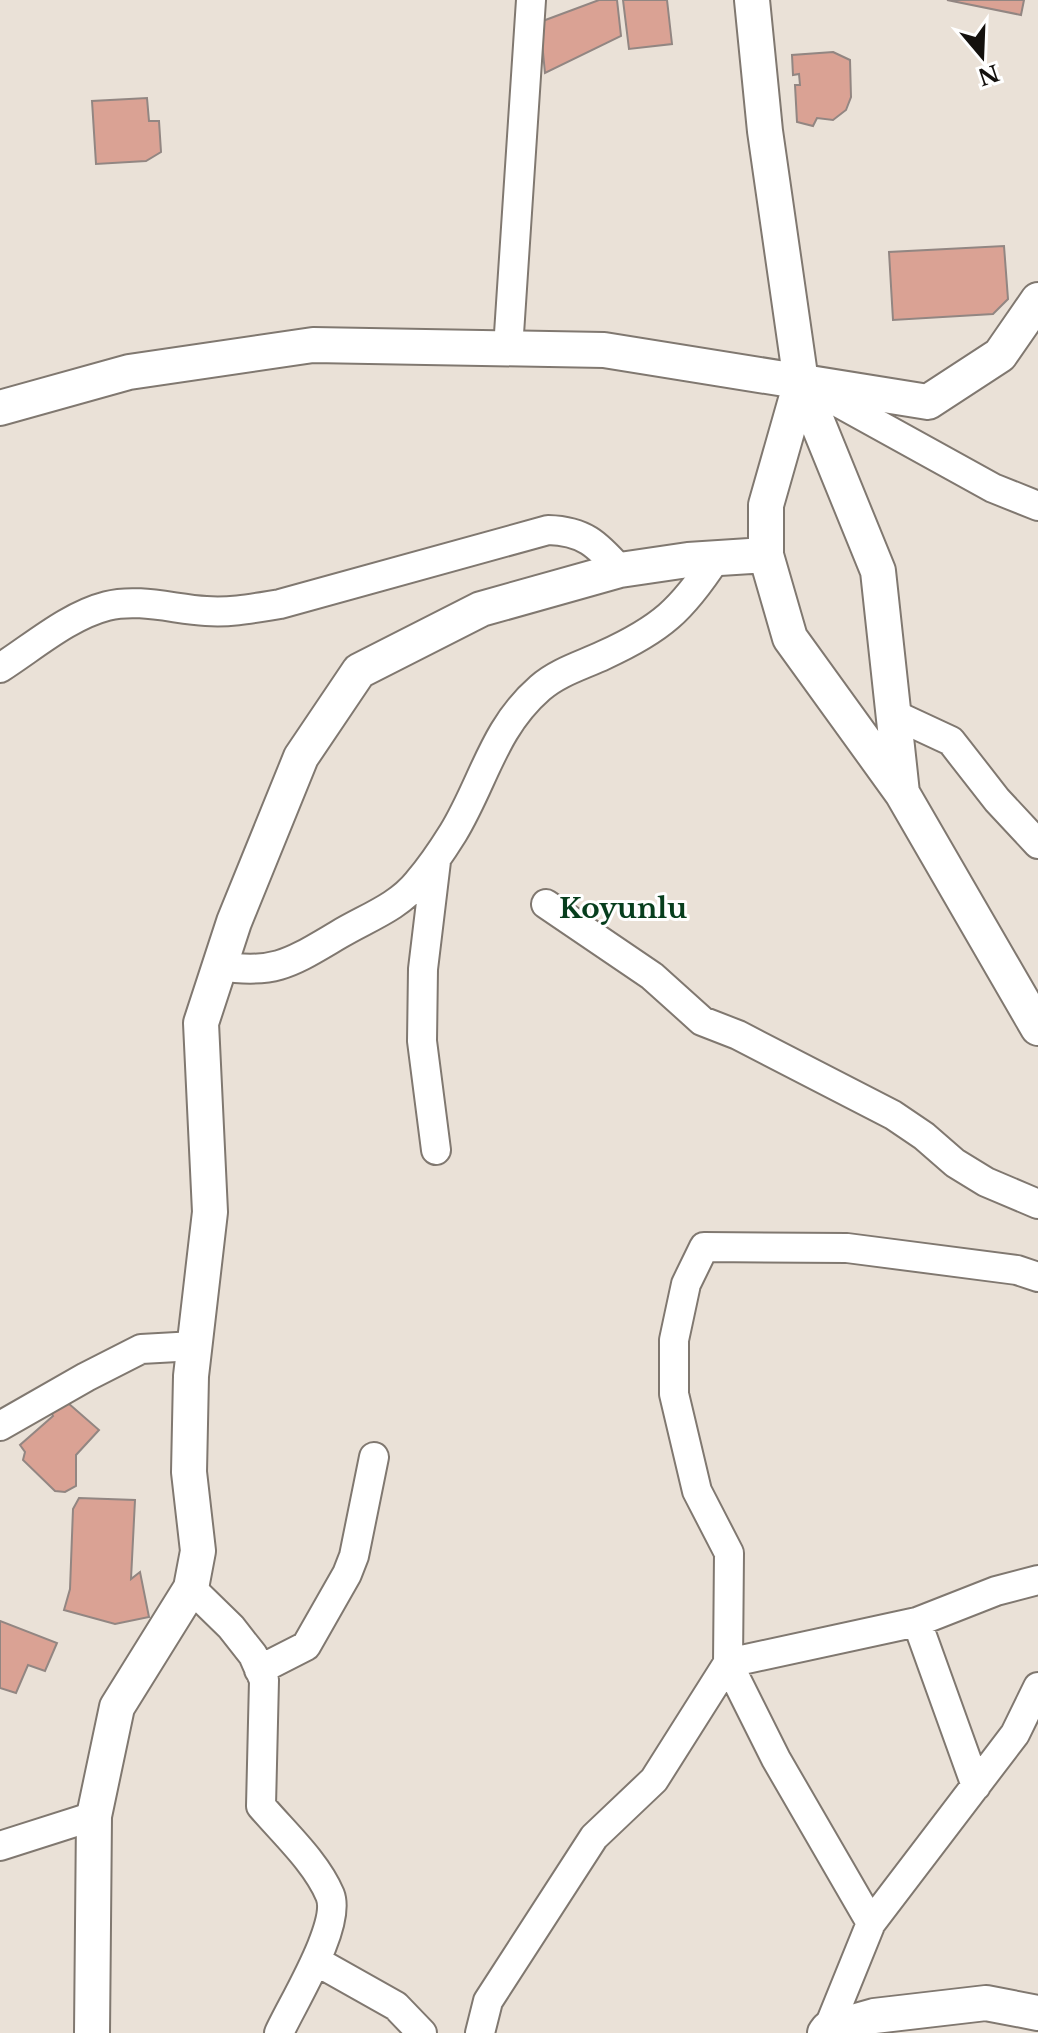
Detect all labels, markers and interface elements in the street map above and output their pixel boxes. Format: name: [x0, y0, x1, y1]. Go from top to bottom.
north arrow: [942, 16, 1022, 96]
text: N: [974, 58, 1003, 91]
district label: Koyunlu: [559, 891, 687, 926]

